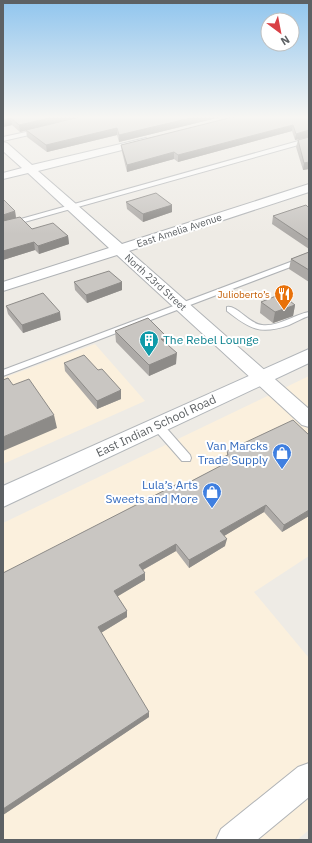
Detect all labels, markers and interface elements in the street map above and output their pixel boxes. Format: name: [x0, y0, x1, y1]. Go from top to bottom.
north arrow: [260, 12, 300, 52]
text: N: [278, 32, 292, 49]
street label: East Amelia Avenue: [135, 210, 224, 250]
street label: North 23rd Street: [122, 251, 190, 314]
restaurant icon: Julioberto’s: [273, 283, 295, 311]
place label: Julioberto’s: [217, 288, 270, 301]
building icon: The Rebel Lounge: [138, 329, 160, 357]
place label: The Rebel Lounge: [163, 332, 259, 347]
street label: East Indian School Road: [93, 391, 218, 460]
place label: Van Marcks Trade Supply: [198, 438, 268, 467]
shop icon: Van Marcks Trade Supply: [271, 442, 293, 470]
place label: Lula’s Arts Sweets and More: [105, 477, 198, 506]
shop icon: Lula’s Arts Sweets and More: [201, 481, 223, 509]

